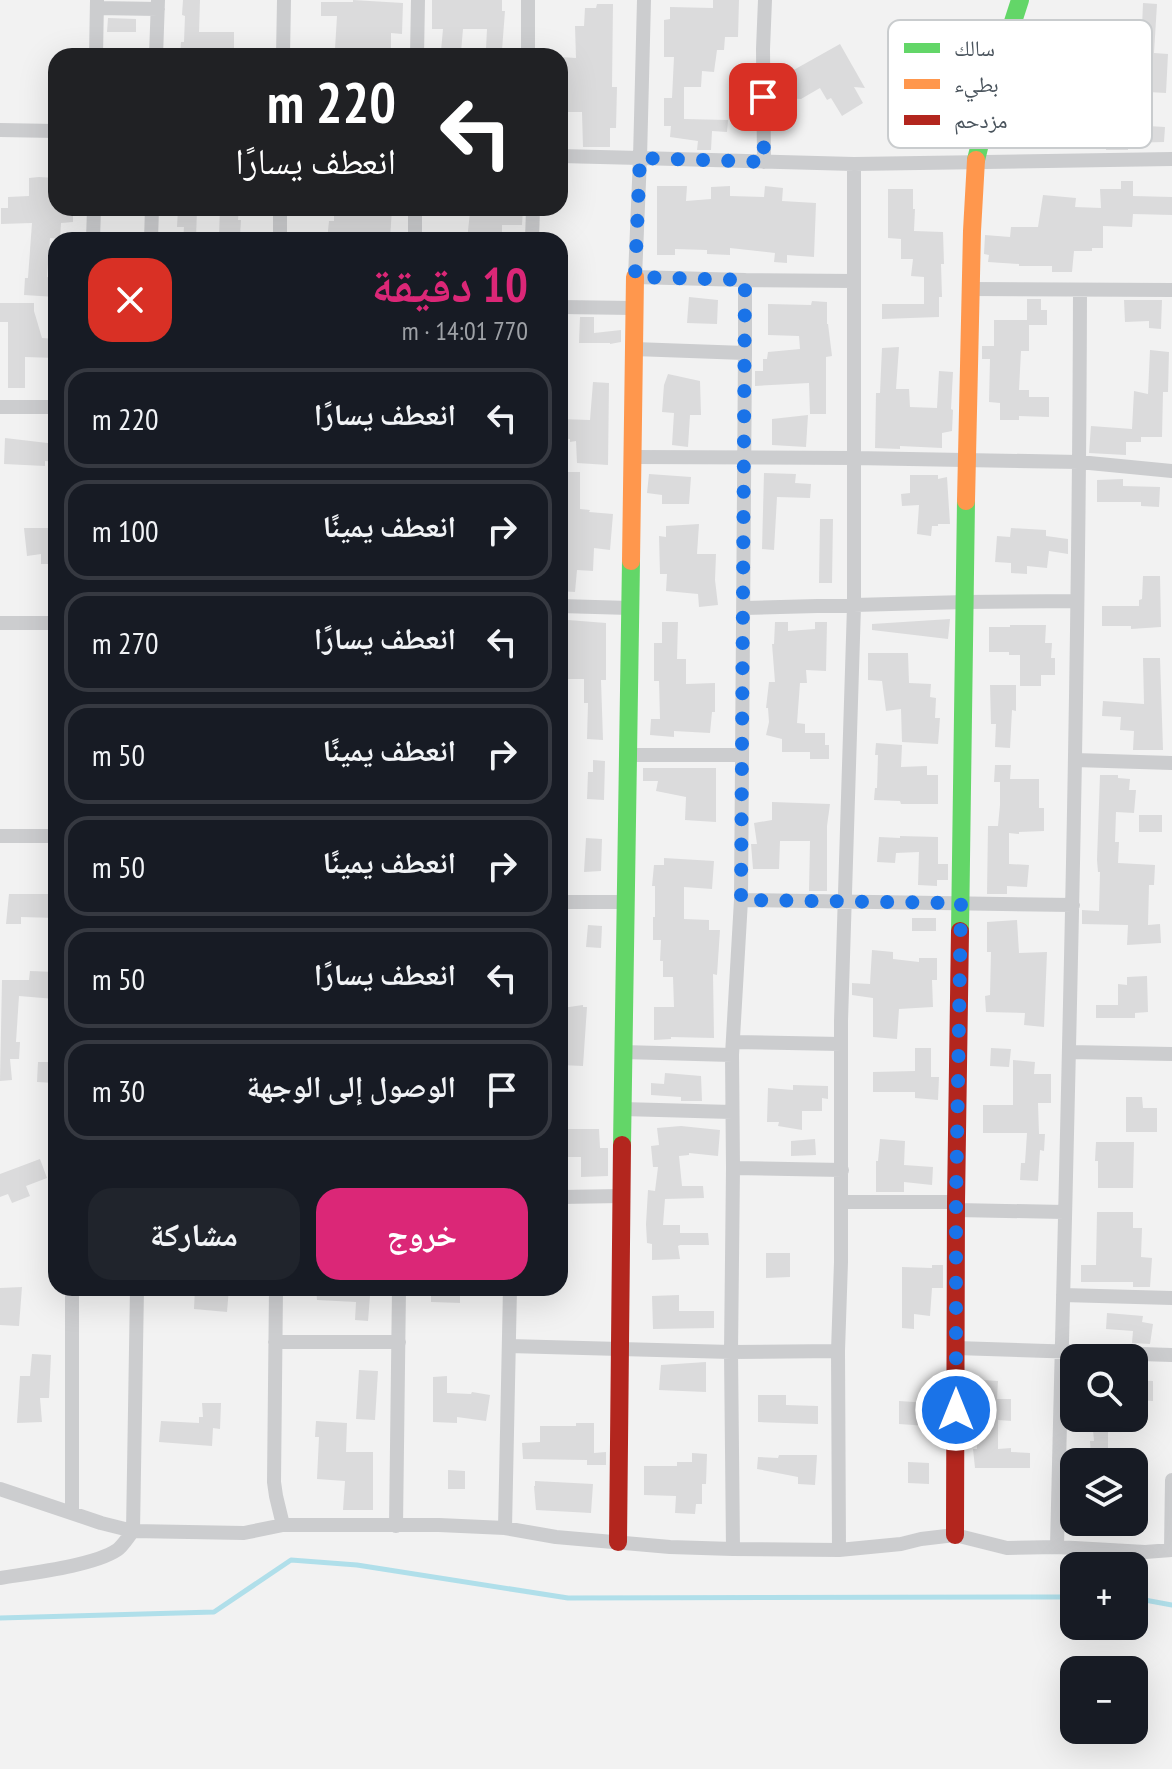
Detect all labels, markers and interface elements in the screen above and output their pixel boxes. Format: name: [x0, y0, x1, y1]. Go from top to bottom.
legend: [888, 20, 1152, 148]
text: سالك: [954, 34, 995, 62]
pin: [729, 63, 797, 131]
text: 220 m: [267, 66, 396, 138]
text: بطيء: [954, 70, 999, 102]
icon: arrive: [741, 75, 785, 119]
icon: left: [424, 80, 528, 184]
text: مزدحم: [954, 106, 1008, 135]
text: انعطف يسارًا: [235, 137, 396, 184]
text: 10 دقيقة: [371, 253, 528, 315]
button: close: [88, 258, 172, 342]
text: 770 m · 14:01: [402, 314, 528, 347]
text: انعطف يسارًا: [314, 394, 456, 433]
icon: left: [480, 396, 524, 440]
text: 220 m: [92, 399, 158, 438]
text: انعطف يمينًا: [323, 506, 456, 545]
icon: right: [480, 508, 524, 552]
text: 100 m: [92, 511, 158, 550]
text: انعطف يسارًا: [314, 618, 456, 657]
icon: left: [480, 620, 524, 664]
text: 270 m: [92, 623, 158, 662]
text: انعطف يمينًا: [323, 730, 456, 769]
icon: right: [480, 732, 524, 776]
text: 50 m: [92, 735, 145, 774]
text: انعطف يمينًا: [323, 842, 456, 881]
icon: right: [480, 844, 524, 888]
text: 50 m: [92, 847, 145, 886]
text: انعطف يسارًا: [314, 954, 456, 993]
icon: left: [480, 956, 524, 1000]
text: 50 m: [92, 959, 145, 998]
text: الوصول إلى الوجهة: [246, 1066, 456, 1105]
icon: arrive: [480, 1068, 524, 1112]
text: 30 m: [92, 1071, 145, 1110]
button: مشاركة: [88, 1188, 300, 1280]
button: خروج: [316, 1188, 528, 1280]
map controls: [1060, 1344, 1148, 1744]
button: search: [1060, 1344, 1148, 1432]
position arrow: [914, 1368, 998, 1452]
button: layers: [1060, 1448, 1148, 1536]
button: +: [1060, 1552, 1148, 1640]
button: −: [1060, 1656, 1148, 1744]

